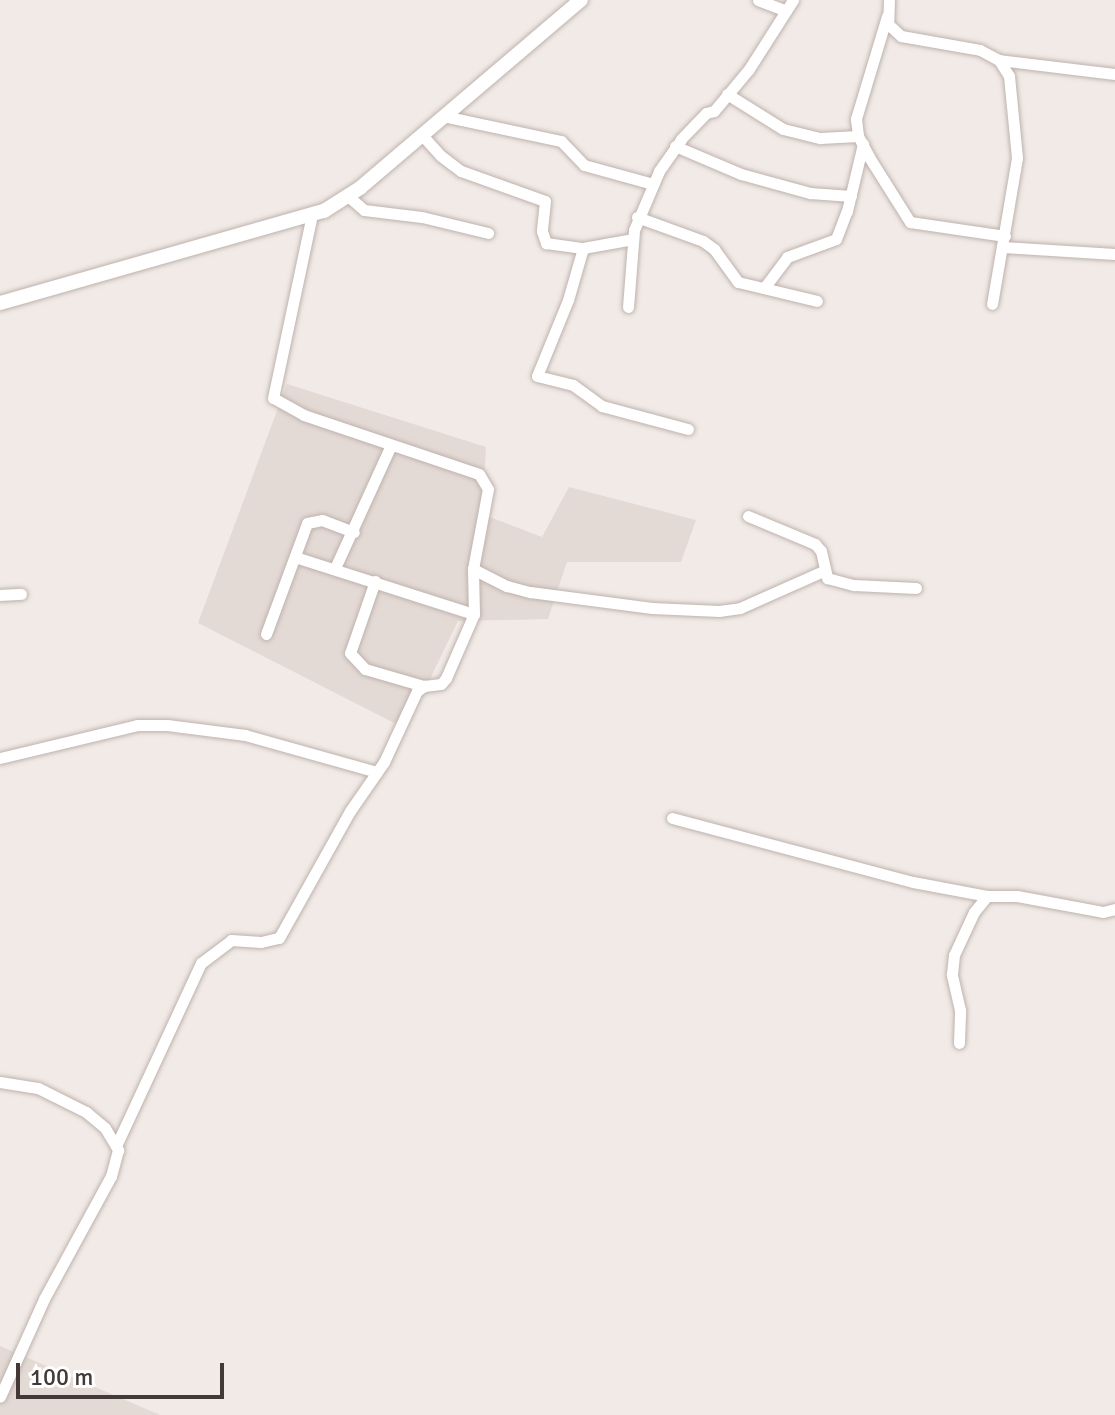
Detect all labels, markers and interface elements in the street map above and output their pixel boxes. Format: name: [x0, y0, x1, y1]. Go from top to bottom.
scale bar: [20, 1347, 228, 1397]
text: 100 m: [30, 1362, 93, 1392]

